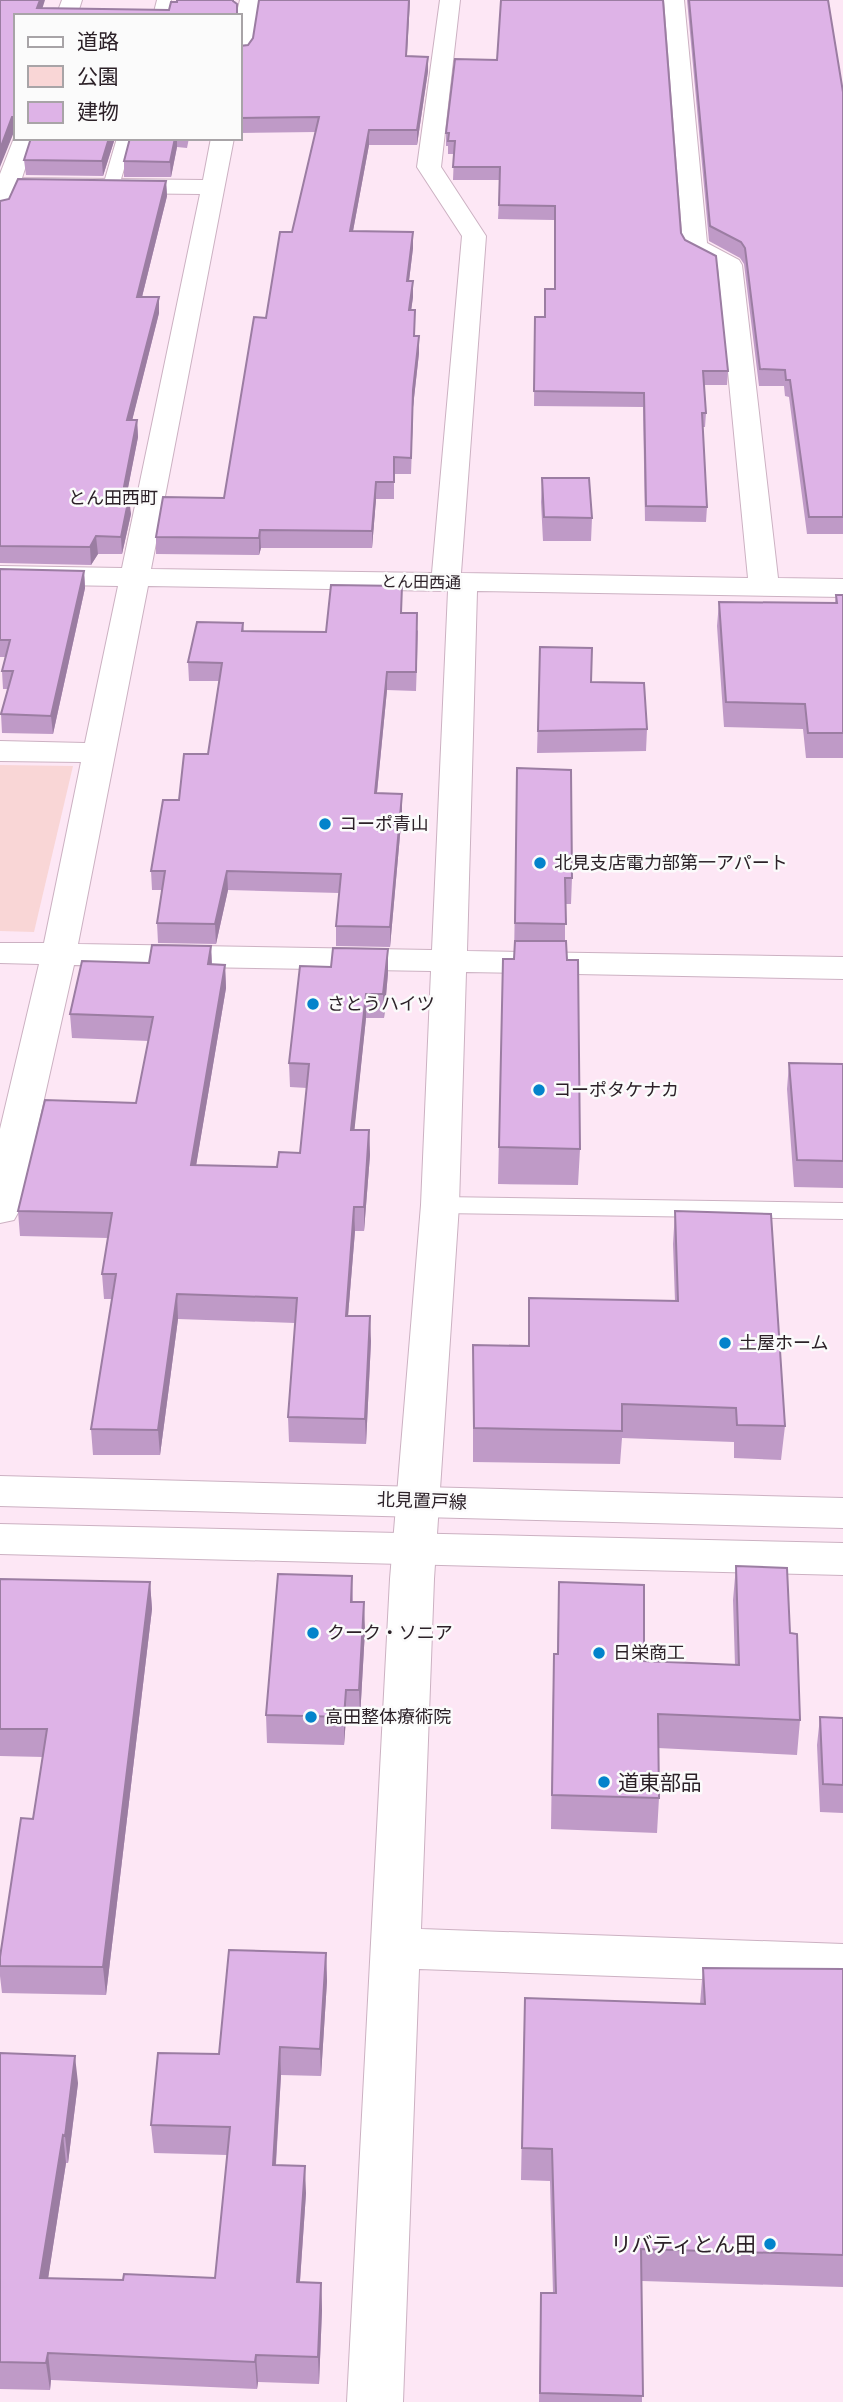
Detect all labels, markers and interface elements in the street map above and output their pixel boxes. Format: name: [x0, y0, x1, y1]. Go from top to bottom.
legend: [14, 14, 242, 140]
text: 道路: [77, 30, 119, 53]
text: 公園: [77, 65, 119, 88]
text: 建物: [77, 100, 119, 123]
district label: とん田西町: [68, 488, 158, 508]
street label: とん田西通: [381, 573, 461, 591]
place label: コーポ青山: [339, 814, 429, 834]
marker: コーポ青山: [317, 816, 333, 832]
place label: 北見支店電力部第一アパート: [554, 853, 788, 873]
marker: 北見支店電力部第一アパート: [532, 855, 548, 871]
place label: さとうハイツ: [327, 994, 435, 1014]
marker: さとうハイツ: [305, 996, 321, 1012]
place label: コーポタケナカ: [553, 1080, 679, 1100]
marker: コーポタケナカ: [531, 1082, 547, 1098]
place label: 土屋ホーム: [739, 1333, 828, 1353]
marker: 土屋ホーム: [717, 1335, 733, 1351]
street label: 北見置戸線: [377, 1489, 467, 1513]
place label: クーク・ソニア: [327, 1623, 453, 1643]
marker: クーク・ソニア: [305, 1625, 321, 1641]
place label: 日栄商工: [613, 1643, 685, 1663]
marker: 日栄商工: [591, 1645, 607, 1661]
place label: 高田整体療術院: [325, 1707, 451, 1727]
marker: 高田整体療術院: [303, 1709, 319, 1725]
place label: 道東部品: [618, 1771, 702, 1794]
marker: 道東部品: [596, 1774, 612, 1790]
place label: リバティとん田: [610, 2233, 756, 2256]
marker: リバティとん田: [762, 2236, 778, 2252]

